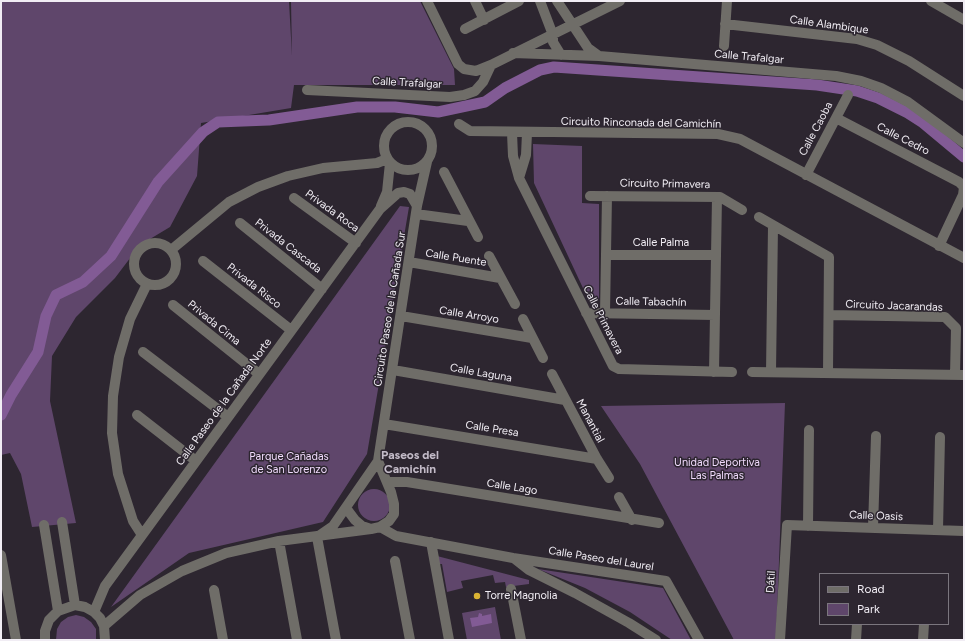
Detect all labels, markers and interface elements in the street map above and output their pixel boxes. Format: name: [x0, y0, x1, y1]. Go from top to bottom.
street label: Calle Alambique: [789, 13, 869, 37]
street label: Calle Trafalgar: [714, 47, 784, 67]
street label: Calle Trafalgar: [372, 75, 442, 91]
street label: Calle Caoba: [796, 100, 836, 158]
street label: Circuito Rinconada del Camichín: [561, 115, 721, 131]
street label: Calle Cedro: [874, 120, 932, 158]
street label: Circuito Primavera: [620, 177, 710, 191]
street label: Privada Roca: [302, 187, 362, 235]
street label: Privada Cascada: [252, 216, 324, 276]
street label: Circuito Paseo de la Cañada Sur: [371, 231, 409, 387]
street label: Calle Palma: [633, 236, 689, 250]
street label: Calle Puente: [424, 247, 488, 269]
street label: Privada Risco: [224, 261, 284, 311]
street label: Calle Primavera: [580, 283, 626, 357]
street label: Calle Tabachín: [615, 295, 687, 309]
street label: Privada Cima: [185, 298, 243, 348]
street label: Circuito Jacarandas: [845, 298, 943, 314]
street label: Calle Arroyo: [438, 304, 500, 326]
street label: Calle Paseo de la Cañada Norte: [173, 336, 275, 468]
street label: Calle Laguna: [449, 361, 513, 385]
street label: Manantial: [573, 397, 607, 445]
street label: Calle Presa: [464, 418, 520, 440]
district label: Paseos del Camichín: [381, 448, 439, 476]
park label: Parque Cañadas de San Lorenzo: [249, 450, 329, 476]
park label: Unidad Deportiva Las Palmas: [674, 456, 760, 482]
street label: Calle Lago: [486, 476, 538, 498]
street label: Calle Oasis: [849, 508, 903, 524]
street label: Calle Paseo del Laurel: [547, 544, 655, 574]
street label: Dátil: [764, 570, 778, 594]
legend: [819, 573, 949, 625]
text: Road: [857, 582, 885, 596]
place label: Torre Magnolia: [485, 589, 557, 603]
marker: Torre Magnolia: [472, 591, 482, 601]
text: Park: [857, 602, 880, 616]

